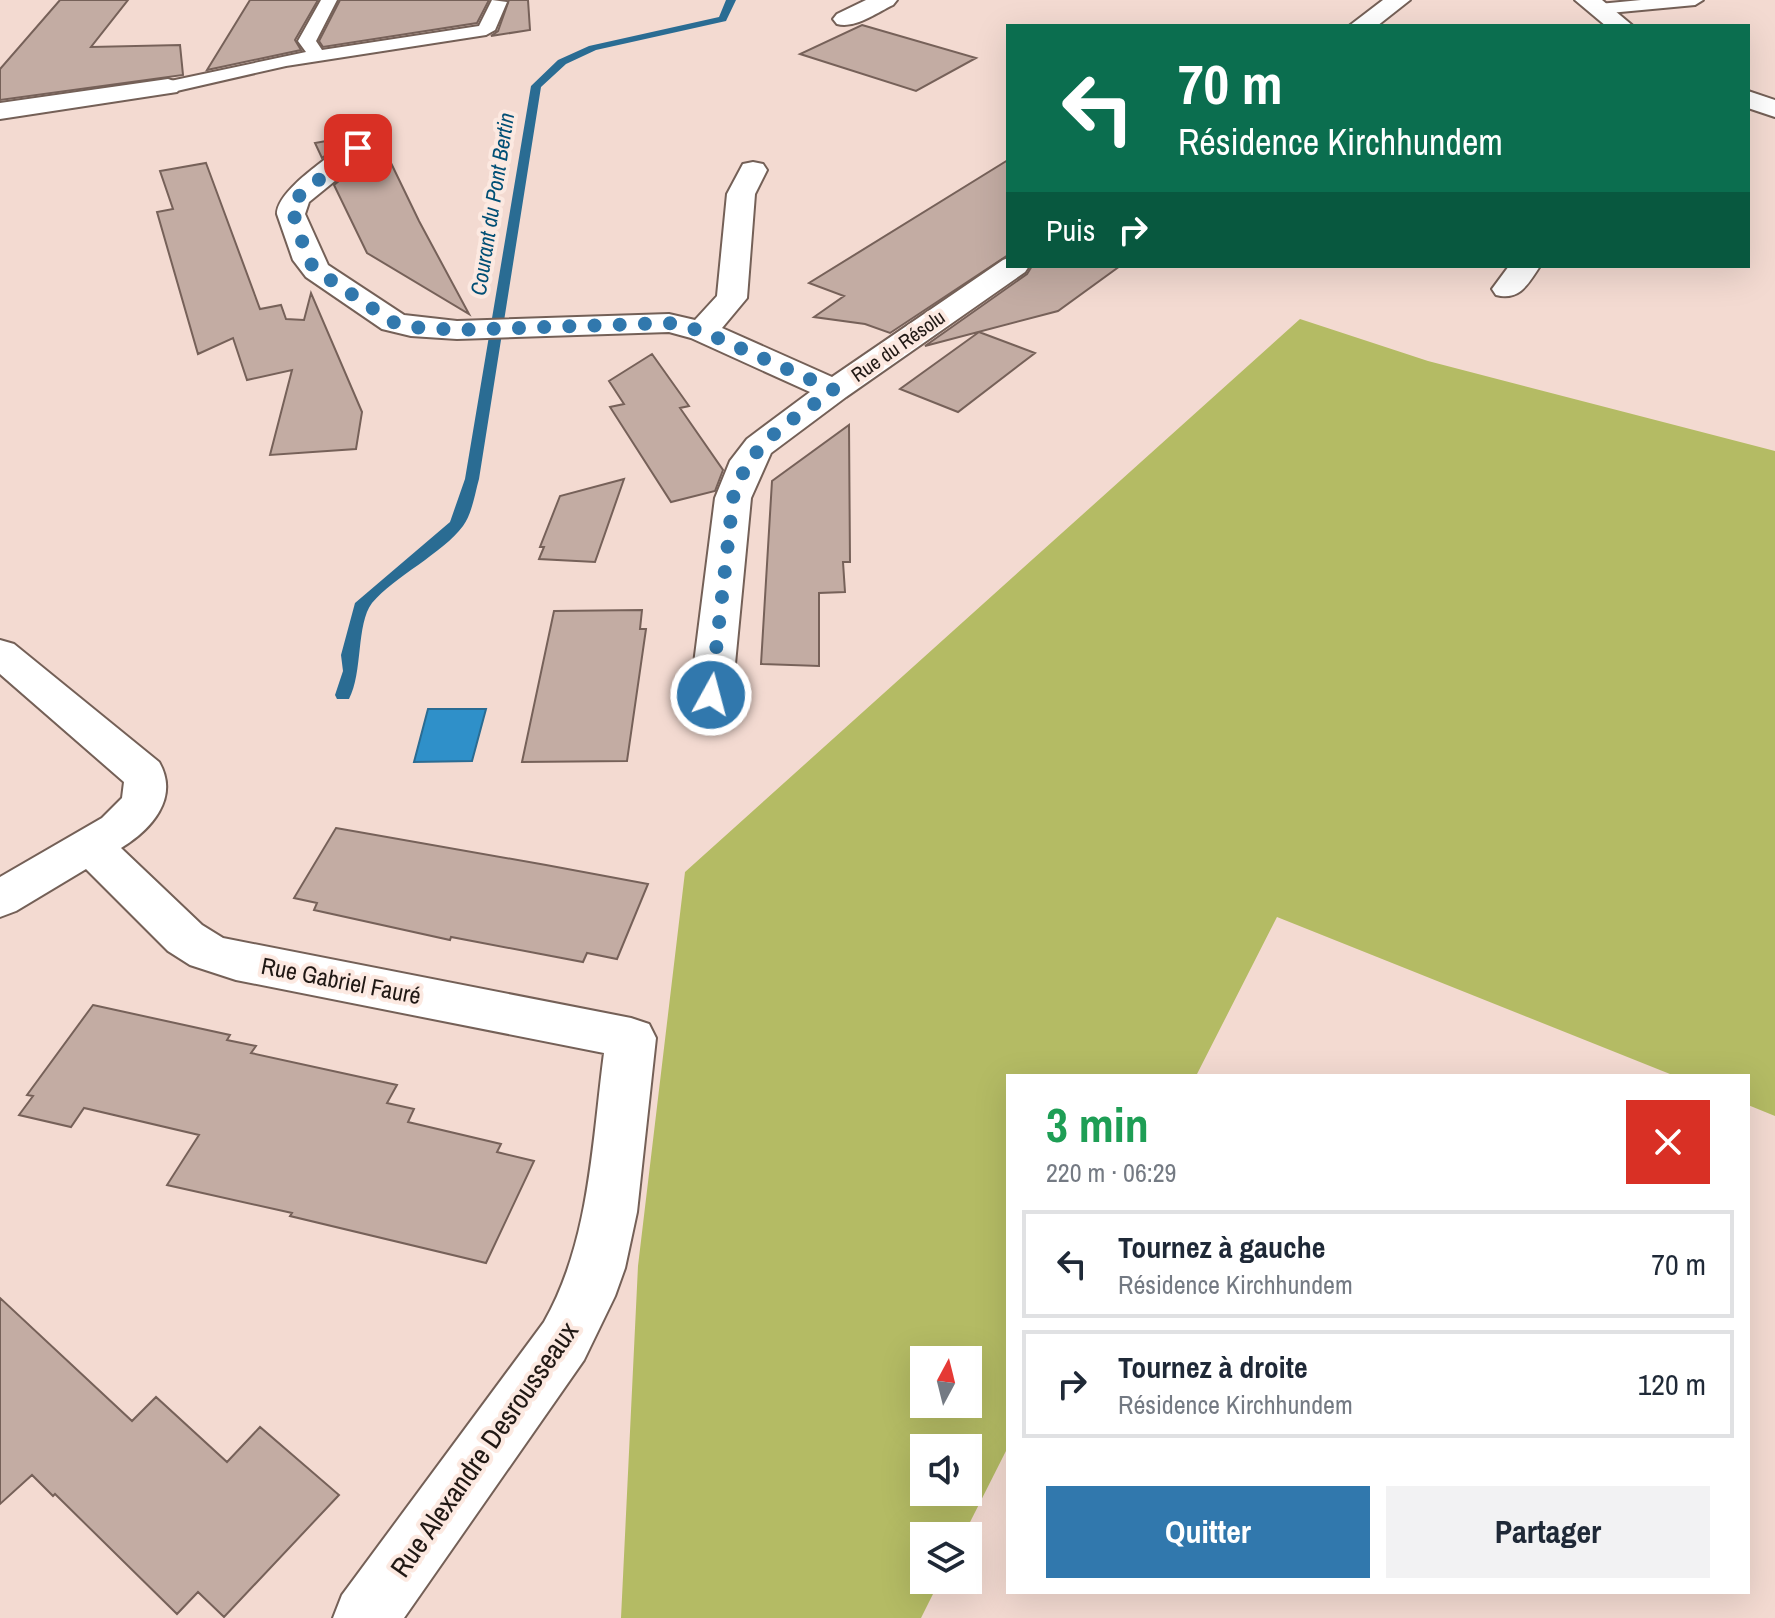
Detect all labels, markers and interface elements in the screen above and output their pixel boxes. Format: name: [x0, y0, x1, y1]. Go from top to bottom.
text: 70 m: [1178, 46, 1283, 121]
icon: left: [1046, 56, 1150, 160]
water label: Courant du Pont Bertin: [463, 111, 521, 297]
pin: [324, 114, 392, 182]
text: Résidence Kirchhundem: [1178, 118, 1503, 166]
icon: arrive: [336, 126, 380, 170]
icon: right: [1111, 208, 1155, 252]
text: Puis: [1046, 210, 1095, 250]
street label: Rue du Résolu: [846, 303, 950, 388]
position arrow: [669, 653, 753, 737]
street label: Rue Gabriel Fauré: [259, 949, 424, 1011]
text: 3 min: [1046, 1092, 1149, 1157]
button: close: [1626, 1100, 1710, 1184]
text: 220 m · 06:29: [1046, 1155, 1176, 1190]
text: Tournez à gauche: [1118, 1227, 1325, 1267]
icon: left: [1050, 1242, 1094, 1286]
text: 70 m: [1651, 1244, 1706, 1284]
text: Résidence Kirchhundem: [1118, 1267, 1353, 1302]
street label: Rue Alexandre Desrousseaux: [381, 1313, 587, 1584]
north arrow: [910, 1346, 982, 1418]
map controls: [910, 1346, 982, 1594]
text: Tournez à droite: [1118, 1347, 1308, 1387]
icon: right: [1050, 1362, 1094, 1406]
text: 120 m: [1638, 1364, 1706, 1404]
text: Résidence Kirchhundem: [1118, 1387, 1353, 1422]
button: sound: [910, 1434, 982, 1506]
button: Quitter: [1046, 1486, 1370, 1578]
button: Partager: [1386, 1486, 1710, 1578]
button: layers: [910, 1522, 982, 1594]

